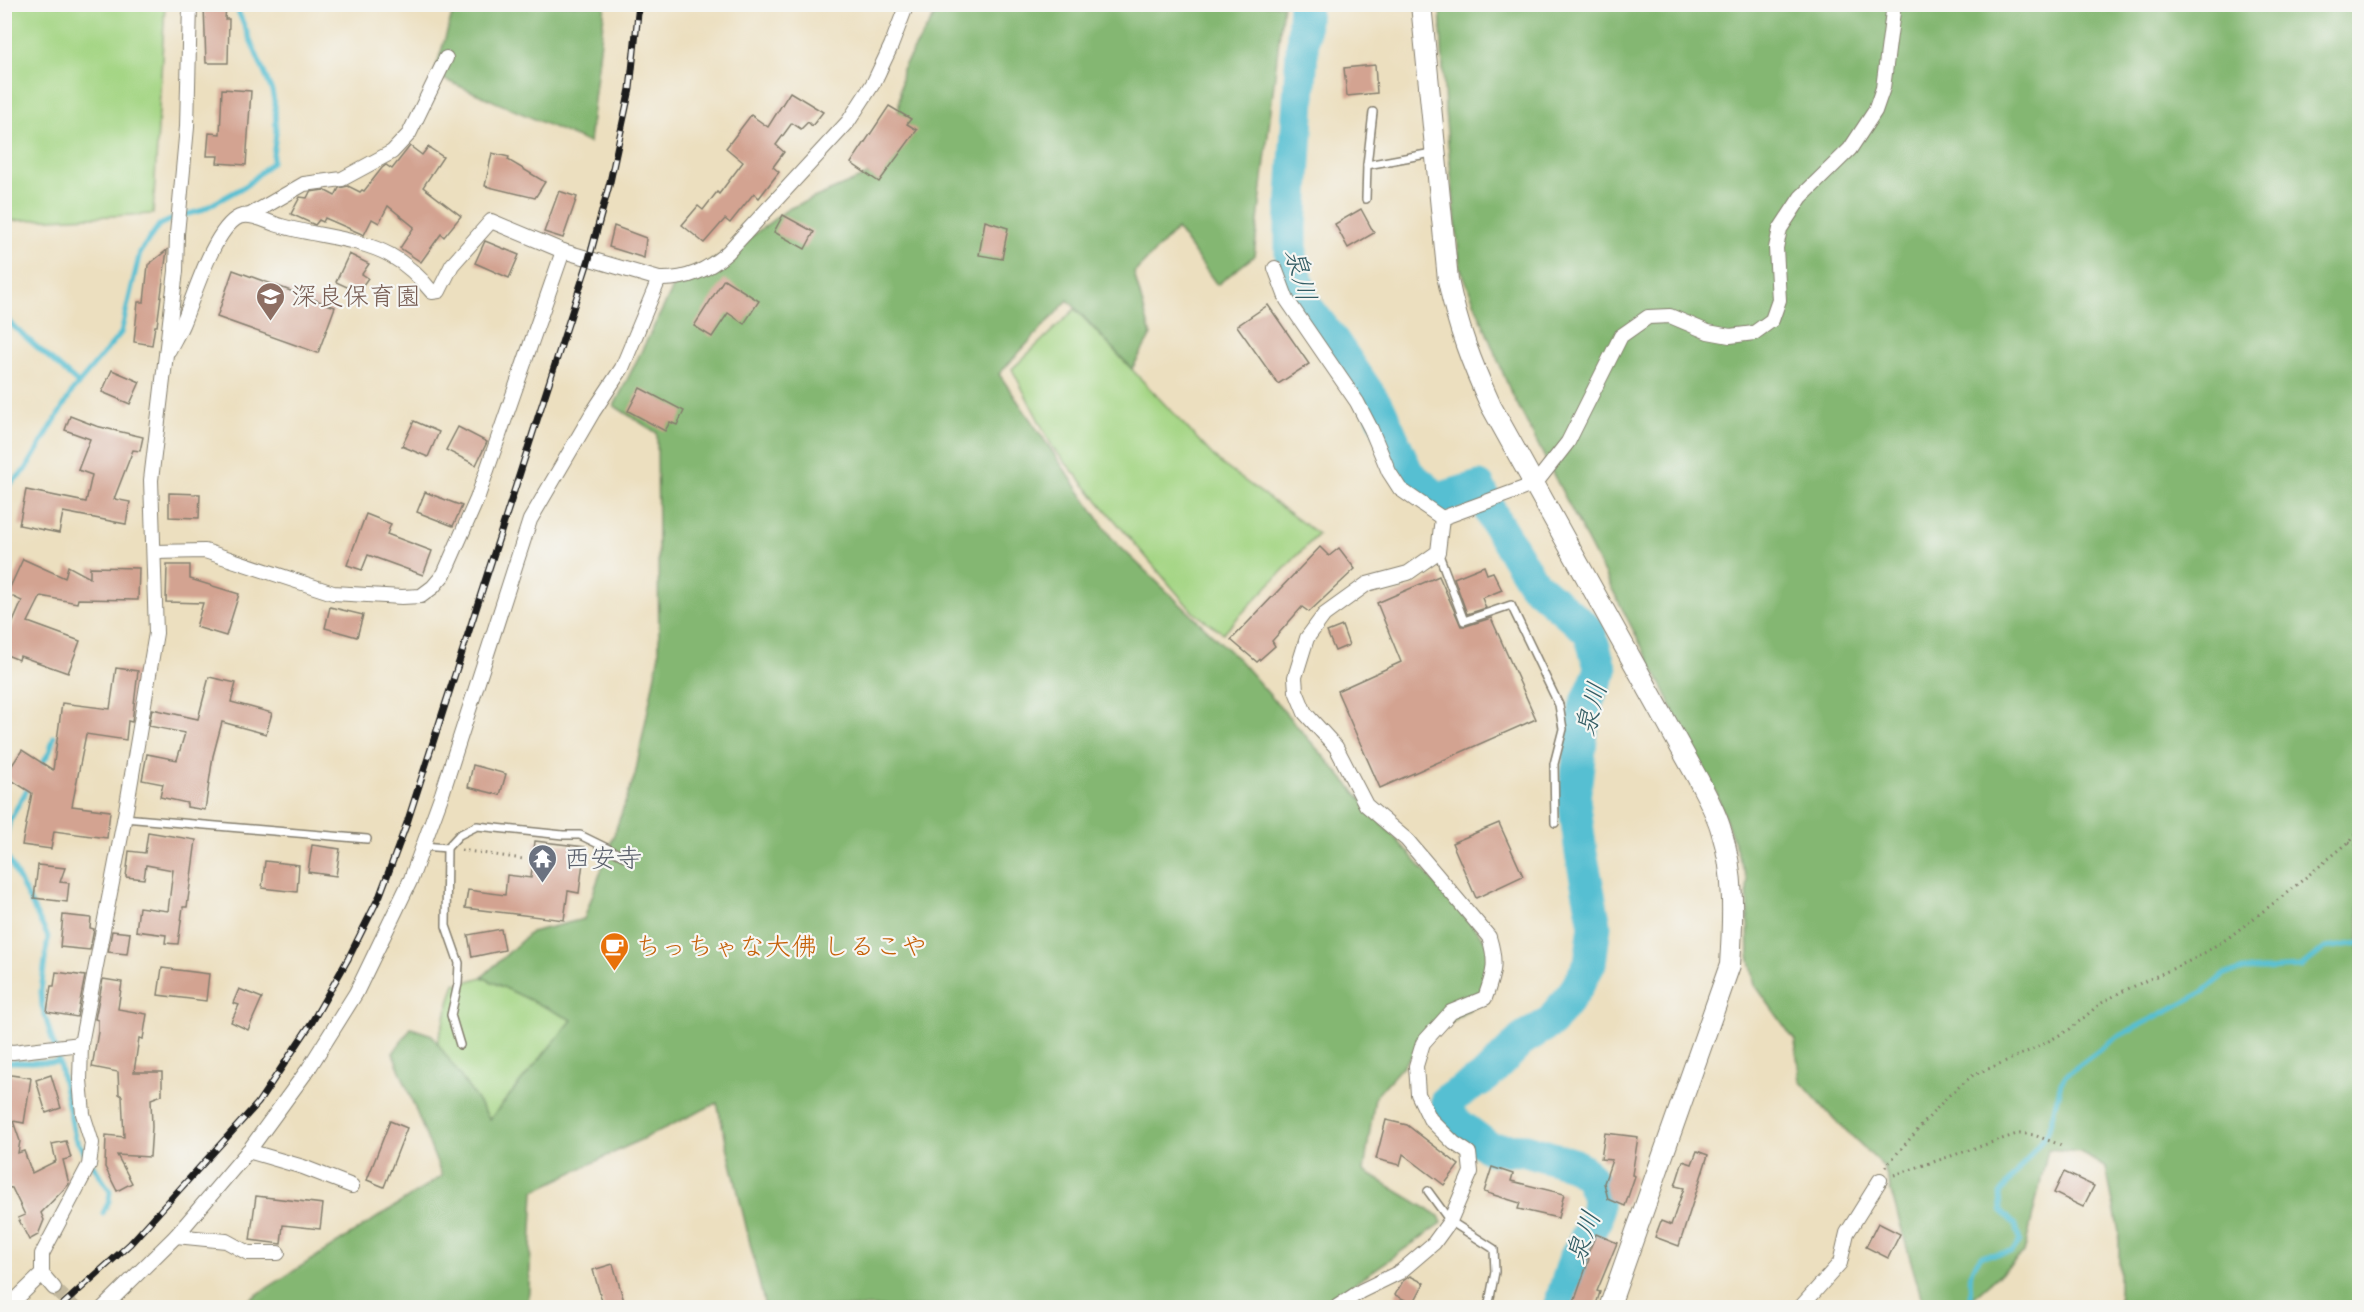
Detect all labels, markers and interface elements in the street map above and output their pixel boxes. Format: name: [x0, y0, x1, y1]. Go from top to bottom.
water label: 泉川: [1278, 245, 1324, 305]
school or university icon: 深良保育園: [254, 280, 286, 322]
place label: 深良保育園: [291, 280, 421, 313]
water label: 泉川: [1568, 679, 1614, 739]
temple icon: 西安寺: [527, 842, 559, 884]
place label: 西安寺: [564, 842, 642, 875]
cafe icon: ちっちゃな大佛 しるこや: [598, 930, 630, 972]
place label: ちっちゃな大佛 しるこや: [635, 930, 927, 963]
water label: 泉川: [1558, 1206, 1608, 1268]

